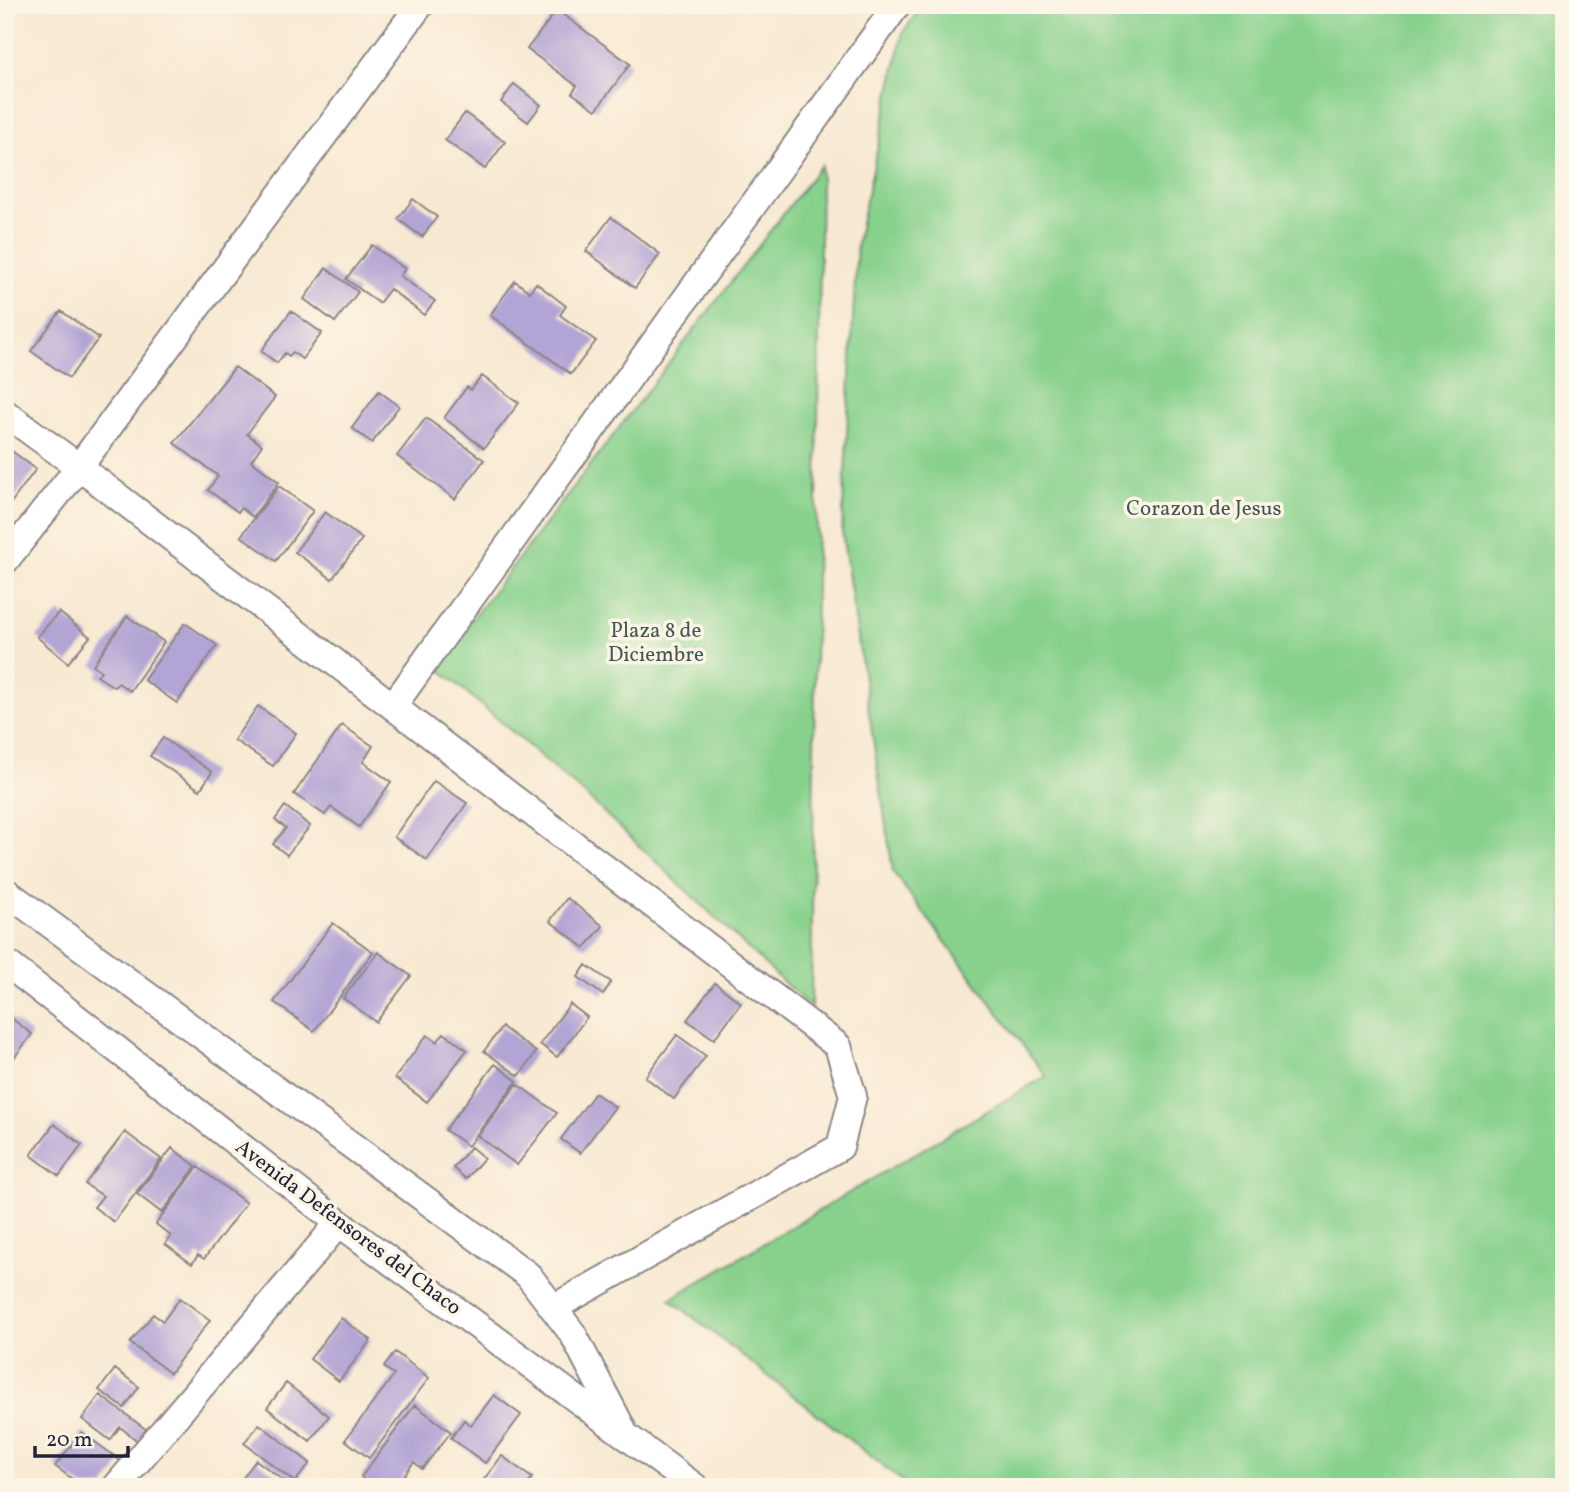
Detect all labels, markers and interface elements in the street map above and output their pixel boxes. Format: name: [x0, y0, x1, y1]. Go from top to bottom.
park label: Corazon de Jesus: [1126, 495, 1282, 524]
park label: Plaza 8 de Diciembre: [608, 617, 704, 670]
street label: Avenida Defensores del Chaco: [229, 1133, 467, 1323]
scale bar: [35, 1415, 128, 1459]
text: 20 m: [46, 1426, 92, 1455]

